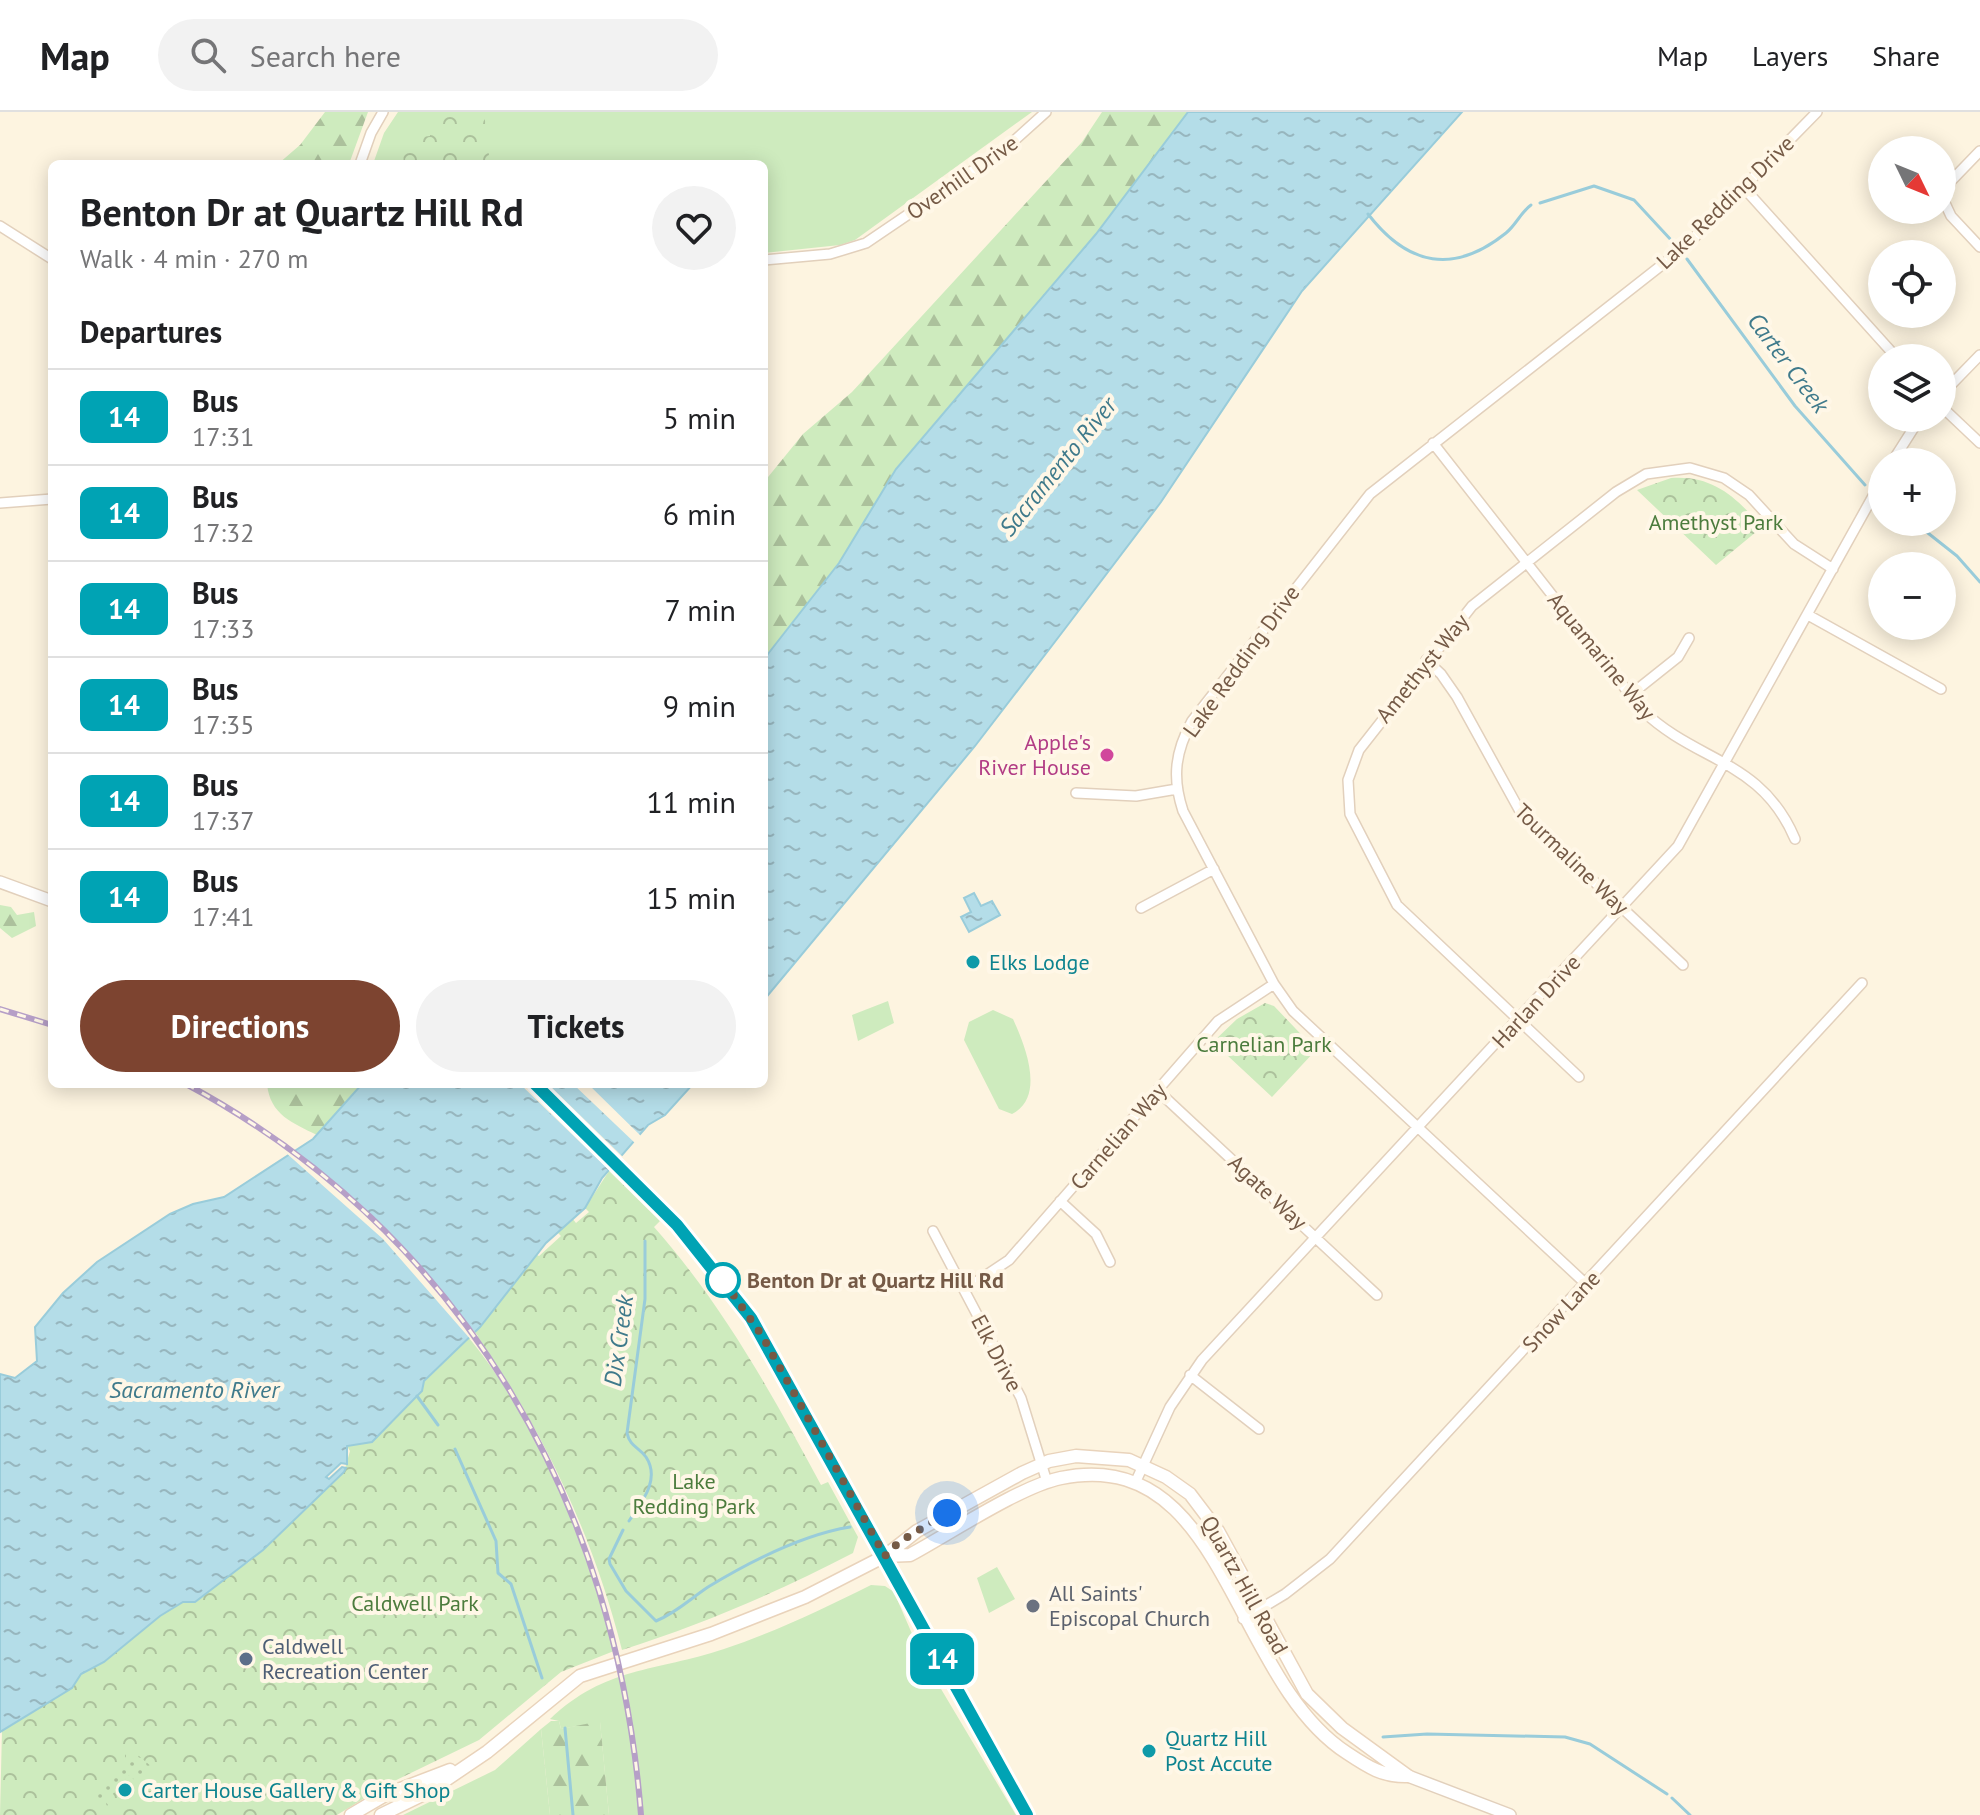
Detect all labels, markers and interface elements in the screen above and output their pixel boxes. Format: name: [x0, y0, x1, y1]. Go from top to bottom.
search box: [158, 19, 718, 91]
text: Map: [40, 31, 110, 80]
icon: search: [186, 33, 230, 77]
text: Search here: [250, 36, 401, 75]
text: Map: [1657, 37, 1708, 74]
text: Layers: [1752, 37, 1828, 74]
text: Share: [1872, 37, 1940, 74]
street label: Overhill Drive: [901, 128, 1023, 226]
street label: Lake Redding Drive: [1650, 129, 1800, 275]
north arrow: [1868, 136, 1956, 224]
map controls: [1868, 136, 1956, 640]
button: heart: [652, 186, 736, 270]
text: Benton Dr at Quartz Hill Rd: [80, 187, 524, 236]
button: locate: [1868, 240, 1956, 328]
text: Walk · 4 min · 270 m: [80, 242, 308, 275]
water label: Carter Creek: [1741, 306, 1837, 420]
text: Departures: [80, 312, 222, 351]
button: layers: [1868, 344, 1956, 432]
text: Bus: [192, 381, 239, 420]
water label: Sacramento River: [992, 389, 1124, 542]
text: 14: [108, 398, 140, 435]
text: 5 min: [663, 398, 736, 437]
text: 17:31: [192, 420, 254, 453]
button: +: [1868, 448, 1956, 536]
text: Bus: [192, 477, 239, 516]
text: 14: [108, 494, 140, 531]
text: 6 min: [663, 494, 736, 533]
park label: Amethyst Park: [1649, 508, 1784, 536]
text: 17:32: [192, 516, 254, 549]
button: −: [1868, 552, 1956, 640]
text: Bus: [192, 573, 239, 612]
street label: Lake Redding Drive: [1176, 580, 1306, 742]
street label: Aquamarine Way: [1542, 586, 1663, 726]
text: 14: [108, 590, 140, 627]
text: 7 min: [664, 590, 736, 629]
street label: Amethyst Way: [1369, 607, 1475, 728]
text: 17:33: [192, 612, 254, 645]
text: Bus: [192, 669, 239, 708]
text: 14: [108, 686, 140, 723]
text: 9 min: [663, 686, 736, 725]
text: 17:35: [192, 708, 254, 741]
place label: Apple's River House: [978, 728, 1091, 781]
marker: Apple's River House: [1098, 746, 1116, 764]
text: Bus: [192, 765, 239, 804]
text: 14: [108, 782, 140, 819]
text: 11 min: [646, 782, 736, 821]
street label: Tourmaline Way: [1509, 797, 1636, 921]
text: 17:37: [192, 804, 254, 837]
text: Bus: [192, 861, 239, 900]
text: 14: [108, 878, 140, 915]
text: 15 min: [646, 878, 736, 917]
text: 17:41: [192, 900, 254, 933]
place label: Elks Lodge: [989, 948, 1090, 976]
street label: Harlan Drive: [1486, 948, 1586, 1054]
marker: Elks Lodge: [964, 953, 982, 971]
button: Directions: [80, 980, 400, 1072]
button: Tickets: [416, 980, 736, 1072]
park label: Carnelian Park: [1196, 1030, 1332, 1058]
street label: Carnelian Way: [1064, 1076, 1173, 1195]
street label: Agate Way: [1223, 1148, 1314, 1236]
marker: Benton Dr at Quartz Hill Rd: [706, 1263, 740, 1297]
street label: Snow Lane: [1516, 1264, 1606, 1358]
place label: Benton Dr at Quartz Hill Rd: [747, 1266, 1004, 1294]
water label: Dix Creek: [597, 1292, 640, 1389]
street label: Elk Drive: [965, 1310, 1029, 1396]
water label: Sacramento River: [109, 1374, 281, 1405]
park label: Lake Redding Park: [633, 1467, 756, 1520]
your location: [927, 1493, 967, 1533]
street label: Quartz Hill Road: [1195, 1511, 1295, 1659]
place label: All Saints' Episcopal Church: [1049, 1579, 1210, 1632]
park label: Caldwell Park: [351, 1589, 479, 1617]
marker: All Saints' Episcopal Church: [1024, 1597, 1042, 1615]
place label: Caldwell Recreation Center: [262, 1632, 429, 1685]
line badge: 14: [906, 1633, 978, 1685]
text: 14: [926, 1640, 958, 1677]
marker: Caldwell Recreation Center: [237, 1650, 255, 1668]
place label: Quartz Hill Post Accute: [1165, 1724, 1272, 1777]
marker: Quartz Hill Post Accute: [1140, 1742, 1158, 1760]
place label: Carter House Gallery & Gift Shop: [141, 1776, 451, 1804]
marker: Carter House Gallery & Gift Shop: [116, 1781, 134, 1799]

